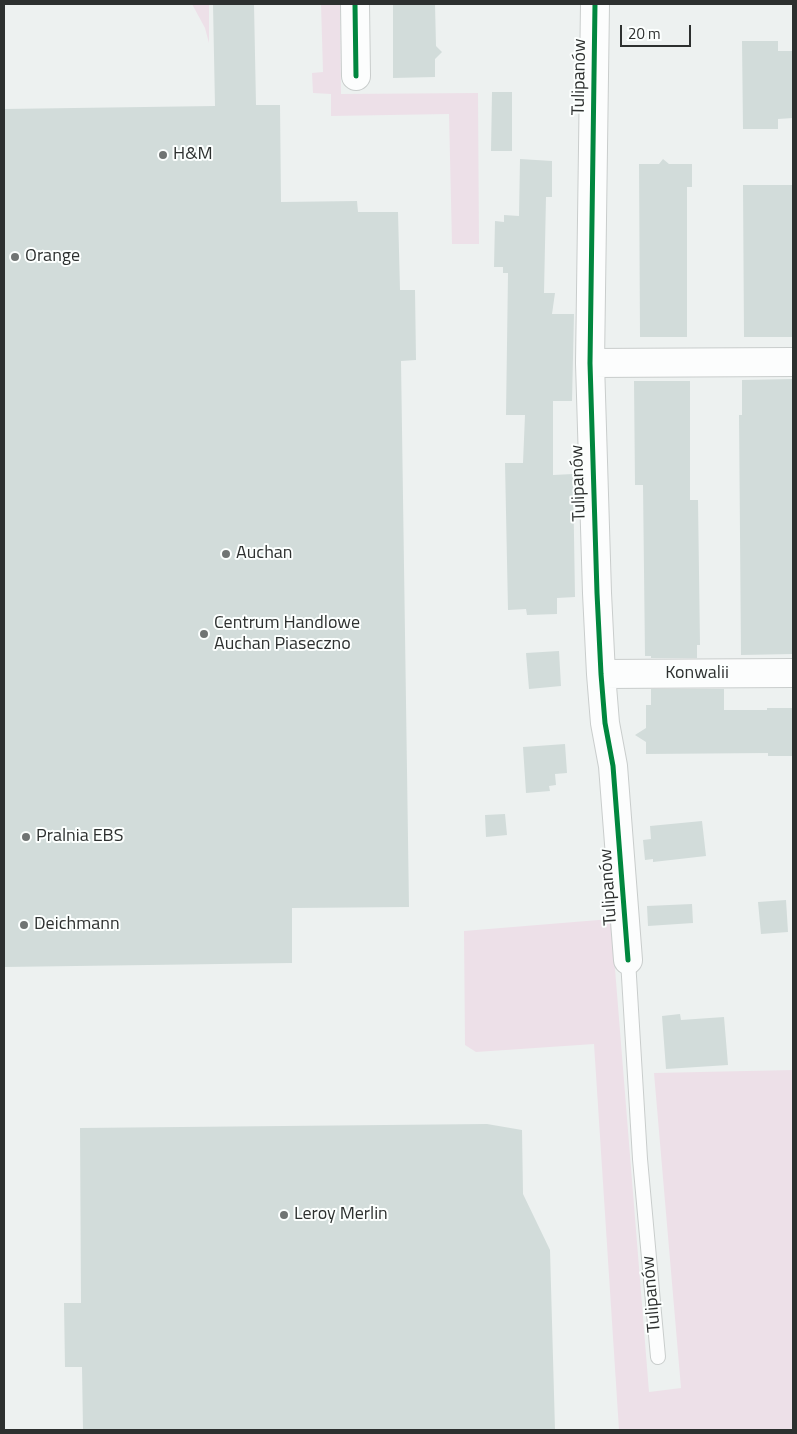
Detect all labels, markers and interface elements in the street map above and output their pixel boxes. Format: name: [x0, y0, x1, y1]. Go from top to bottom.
scale bar: [622, 15, 693, 47]
text: 20 m: [628, 22, 661, 45]
street label: Tulipanów: [569, 38, 591, 116]
place label: H&M: [173, 144, 213, 166]
marker: H&M: [157, 149, 169, 161]
place label: Orange: [25, 246, 80, 268]
marker: Orange: [9, 251, 21, 263]
street label: Tulipanów: [567, 444, 591, 522]
place label: Auchan: [236, 543, 292, 565]
marker: Auchan: [220, 548, 232, 560]
place label: Centrum Handlowe Auchan Piaseczno: [214, 613, 360, 656]
marker: Centrum Handlowe Auchan Piaseczno: [198, 628, 210, 640]
street label: Konwalii: [665, 663, 729, 685]
place label: Pralnia EBS: [36, 826, 123, 848]
marker: Pralnia EBS: [20, 831, 32, 843]
street label: Tulipanów: [596, 848, 622, 926]
place label: Deichmann: [34, 914, 120, 936]
marker: Deichmann: [18, 919, 30, 931]
place label: Leroy Merlin: [294, 1204, 388, 1226]
marker: Leroy Merlin: [278, 1209, 290, 1221]
street label: Tulipanów: [638, 1255, 666, 1333]

